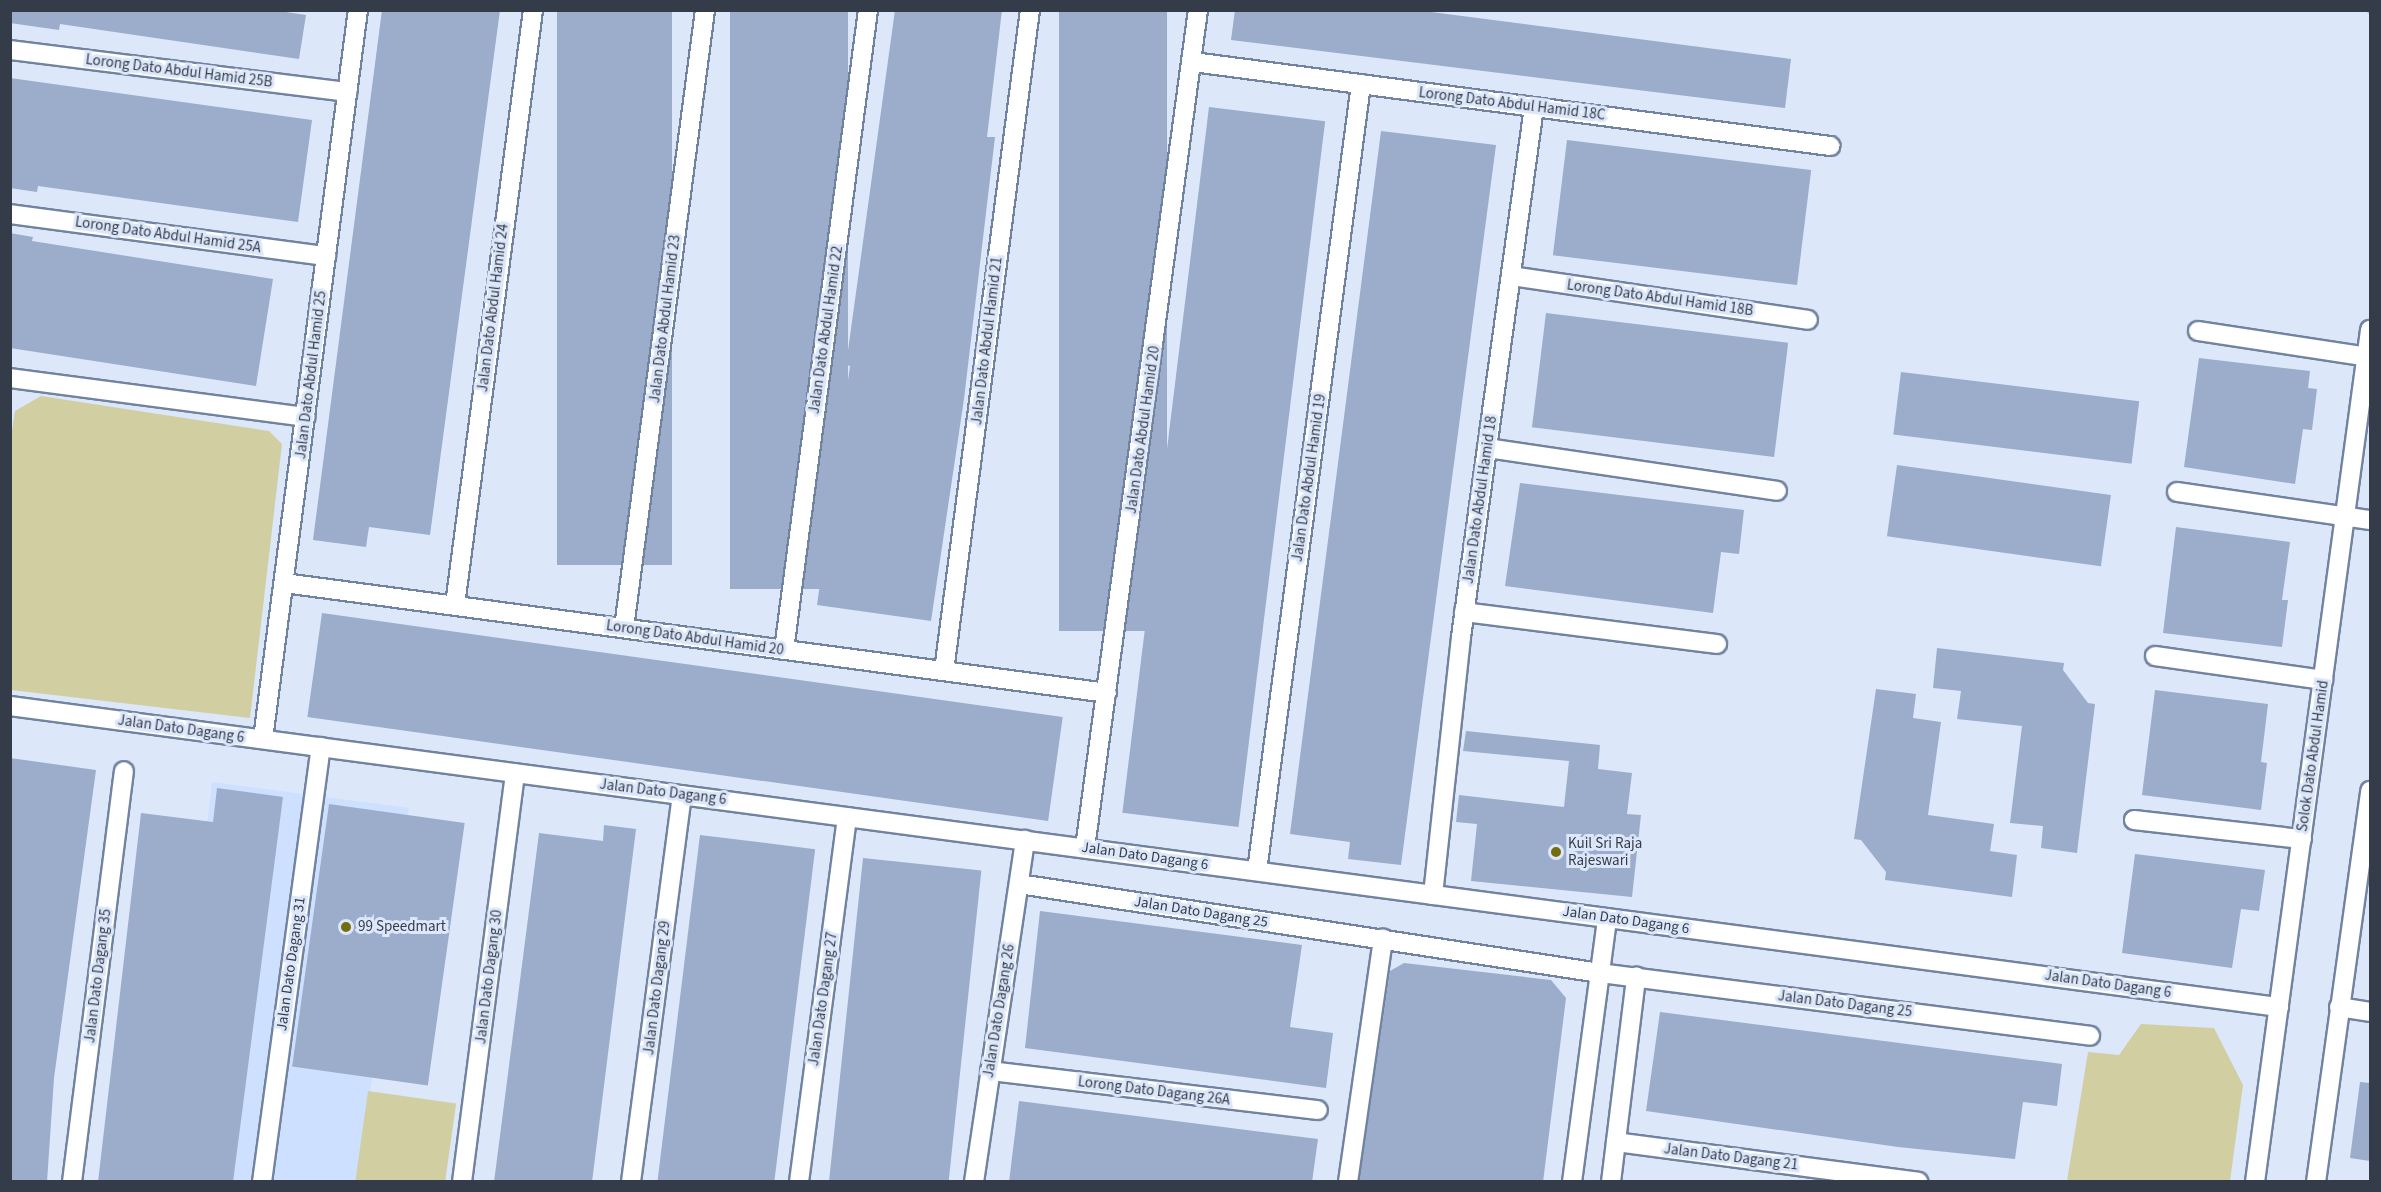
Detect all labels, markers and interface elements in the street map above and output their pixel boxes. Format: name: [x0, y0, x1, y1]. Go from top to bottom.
street label: Lorong Dato Abdul Hamid 25B: [85, 51, 273, 91]
street label: Lorong Dato Abdul Hamid 18C: [1418, 84, 1606, 124]
street label: Lorong Dato Abdul Hamid 25A: [74, 213, 262, 257]
street label: Jalan Dato Abdul Hamid 24: [474, 223, 512, 393]
street label: Jalan Dato Abdul Hamid 23: [646, 234, 684, 404]
street label: Jalan Dato Abdul Hamid 22: [805, 245, 847, 415]
street label: Jalan Dato Abdul Hamid 21: [968, 256, 1006, 426]
street label: Lorong Dato Abdul Hamid 18B: [1566, 276, 1754, 320]
street label: Jalan Dato Abdul Hamid 25: [292, 290, 330, 460]
street label: Jalan Dato Abdul Hamid 20: [1122, 345, 1164, 515]
street label: Jalan Dato Abdul Hamid 19: [1288, 393, 1330, 563]
street label: Jalan Dato Abdul Hamid 18: [1459, 415, 1501, 585]
street label: Lorong Dato Abdul Hamid 20: [605, 617, 785, 659]
street label: Solok Dato Abdul Hamid: [2293, 679, 2333, 833]
street label: Jalan Dato Dagang 6: [116, 711, 246, 747]
street label: Jalan Dato Dagang 6: [598, 775, 728, 809]
place label: Kuil Sri Raja Rajeswari: [1568, 834, 1642, 869]
street label: Jalan Dato Dagang 6: [1080, 838, 1210, 874]
marker: Kuil Sri Raja Rajeswari: [1549, 845, 1563, 859]
street label: Jalan Dato Dagang 25: [1133, 893, 1269, 931]
street label: Jalan Dato Dagang 31: [273, 896, 309, 1032]
street label: Jalan Dato Dagang 6: [1561, 902, 1691, 938]
street label: Jalan Dato Dagang 35: [81, 908, 115, 1044]
street label: Jalan Dato Dagang 30: [472, 909, 506, 1045]
place label: 99 Speedmart: [358, 918, 446, 936]
marker: 99 Speedmart: [339, 920, 353, 934]
street label: Jalan Dato Dagang 29: [640, 920, 674, 1056]
street label: Jalan Dato Dagang 27: [805, 931, 841, 1067]
street label: Jalan Dato Dagang 26: [980, 943, 1018, 1079]
street label: Jalan Dato Dagang 6: [2043, 966, 2173, 1002]
street label: Jalan Dato Dagang 25: [1777, 987, 1913, 1021]
street label: Lorong Dato Dagang 26A: [1077, 1073, 1231, 1109]
street label: Jalan Dato Dagang 21: [1663, 1140, 1799, 1174]

